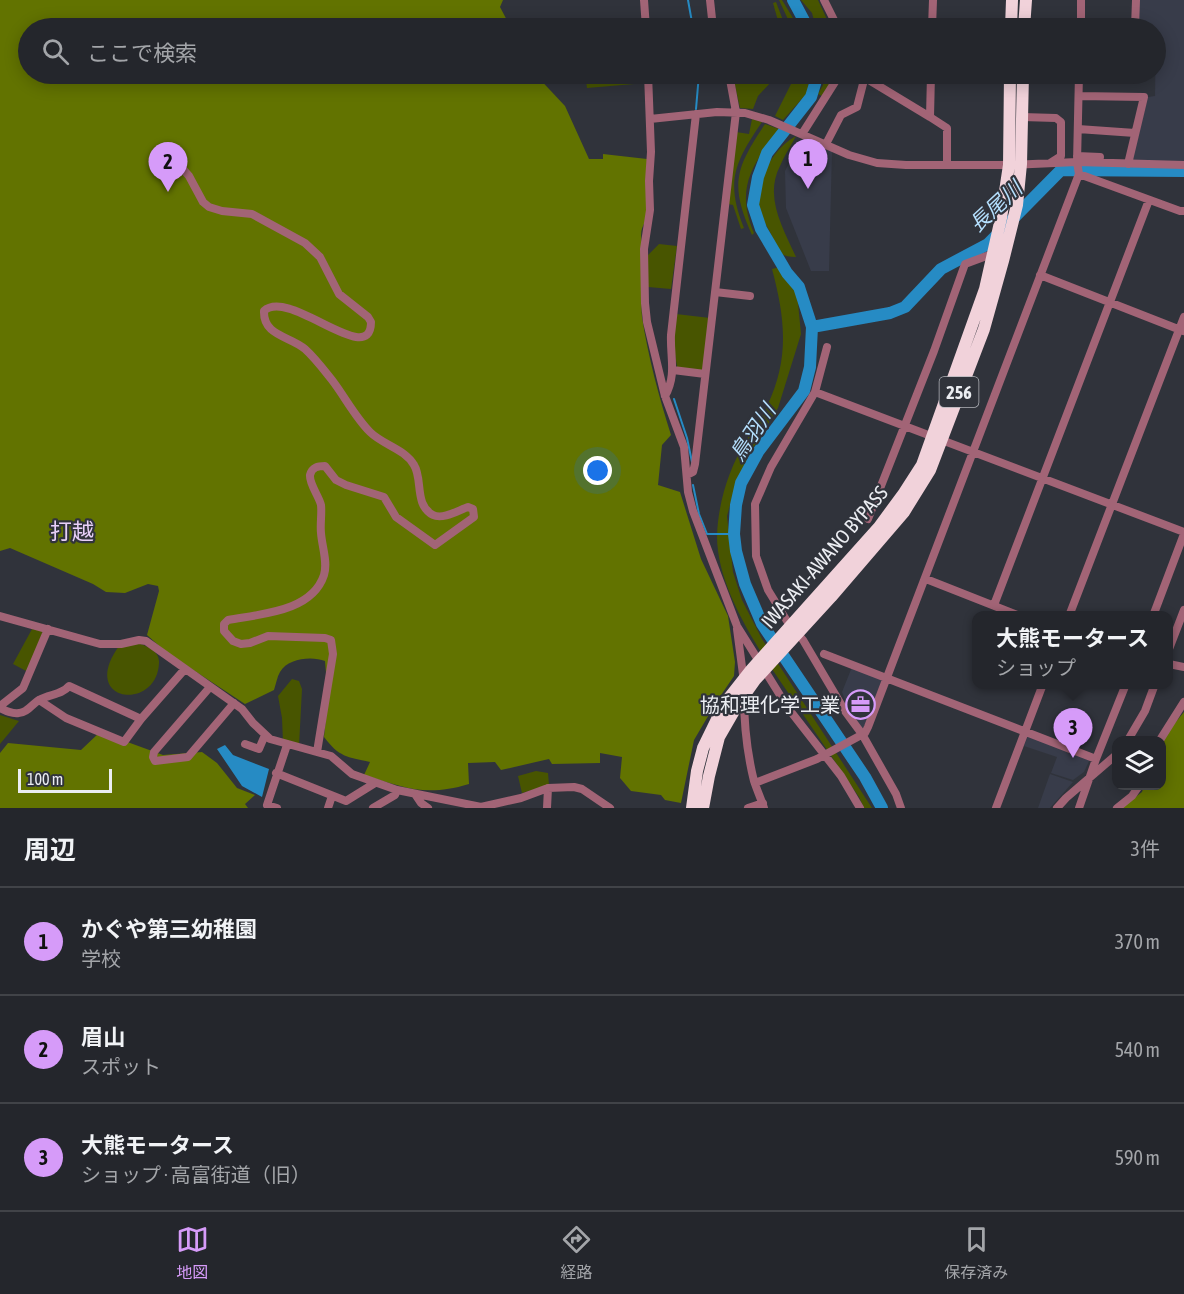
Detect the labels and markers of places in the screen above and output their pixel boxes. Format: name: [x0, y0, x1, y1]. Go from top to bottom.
pin: 1: [788, 140, 828, 189]
pin: 2: [148, 142, 188, 192]
office icon: 協和理化学工業: [845, 688, 877, 720]
place label: 協和理化学工業: [700, 693, 840, 716]
pin: 3: [1054, 708, 1092, 758]

